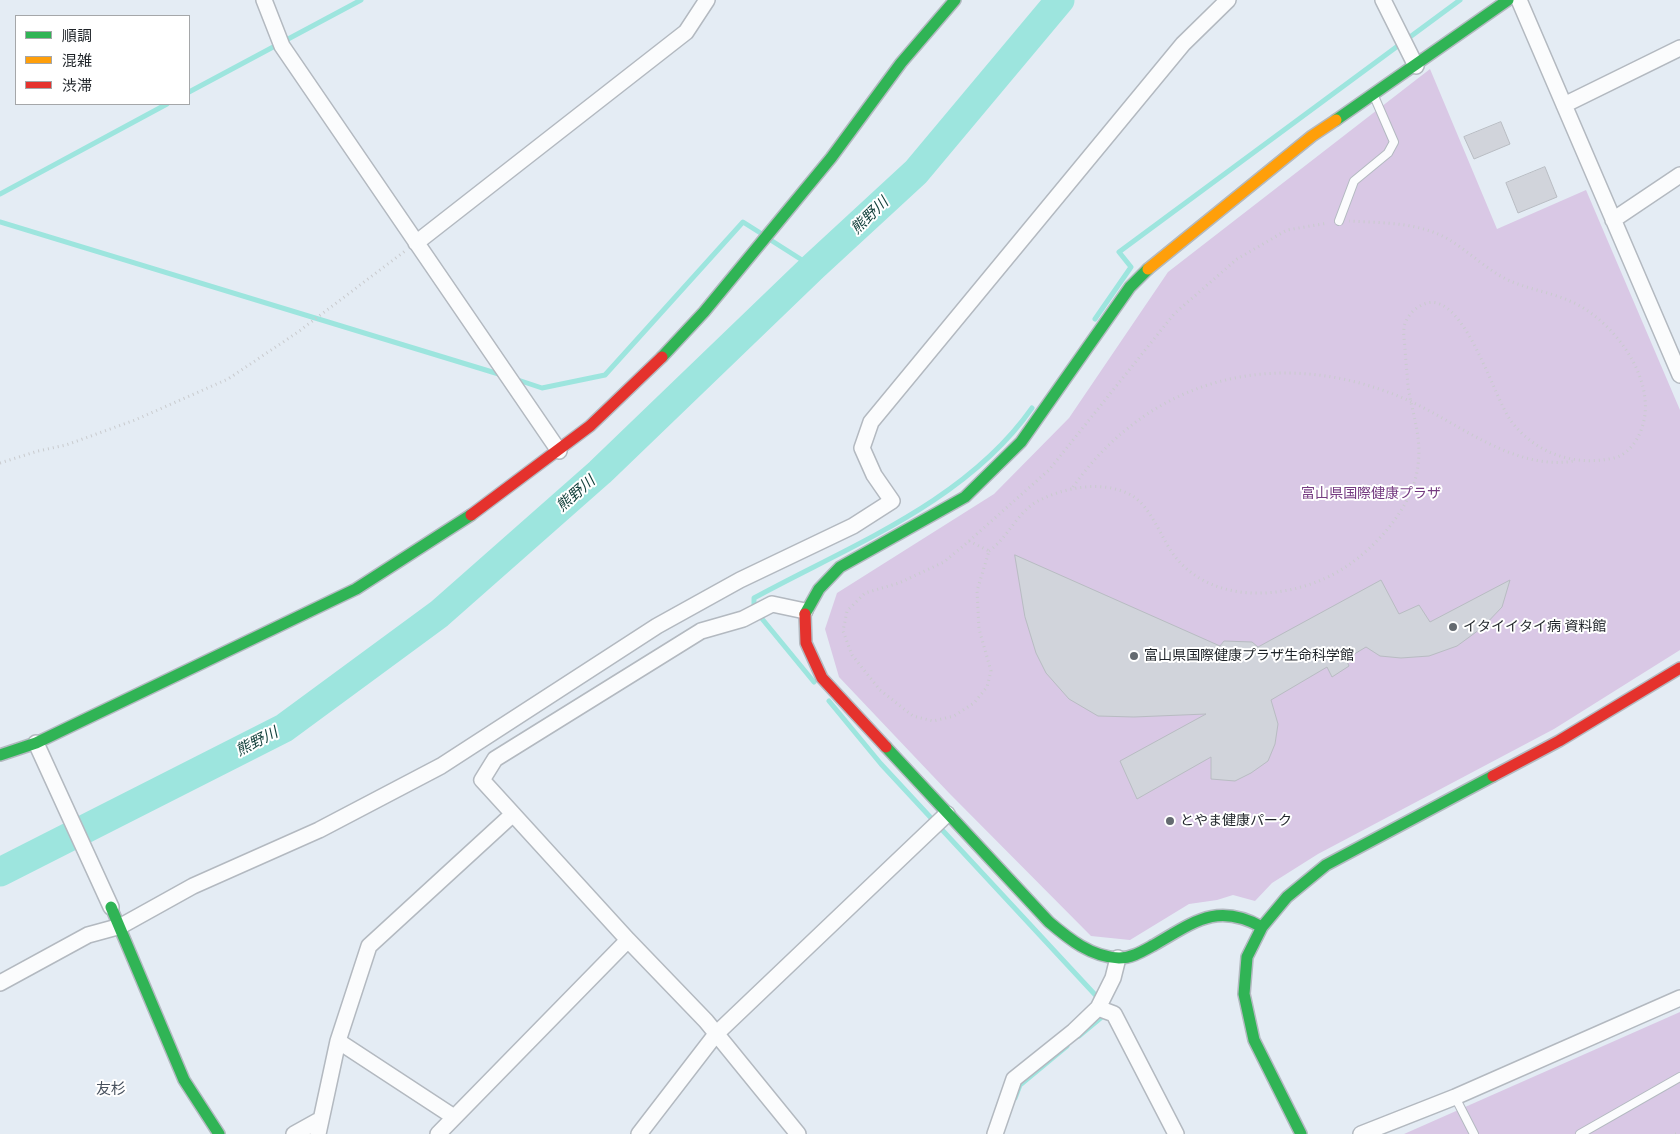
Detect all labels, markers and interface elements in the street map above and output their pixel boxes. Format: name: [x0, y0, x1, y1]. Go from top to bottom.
legend: [15, 15, 190, 105]
text: 順調: [62, 27, 92, 45]
text: 混雑: [62, 52, 92, 70]
text: 渋滞: [62, 77, 92, 95]
water label: 熊野川: [848, 194, 892, 238]
water label: 熊野川: [553, 472, 599, 516]
park label: 富山県国際健康プラザ: [1301, 486, 1441, 502]
place label: イタイイタイ病 資料館: [1463, 619, 1606, 635]
marker: イタイイタイ病 資料館: [1447, 621, 1459, 633]
place label: 富山県国際健康プラザ生命科学館: [1144, 648, 1354, 664]
marker: 富山県国際健康プラザ生命科学館: [1128, 650, 1140, 662]
water label: 熊野川: [233, 724, 281, 760]
place label: とやま健康パーク: [1180, 813, 1292, 829]
marker: とやま健康パーク: [1164, 815, 1176, 827]
district label: 友杉: [96, 1081, 126, 1099]

